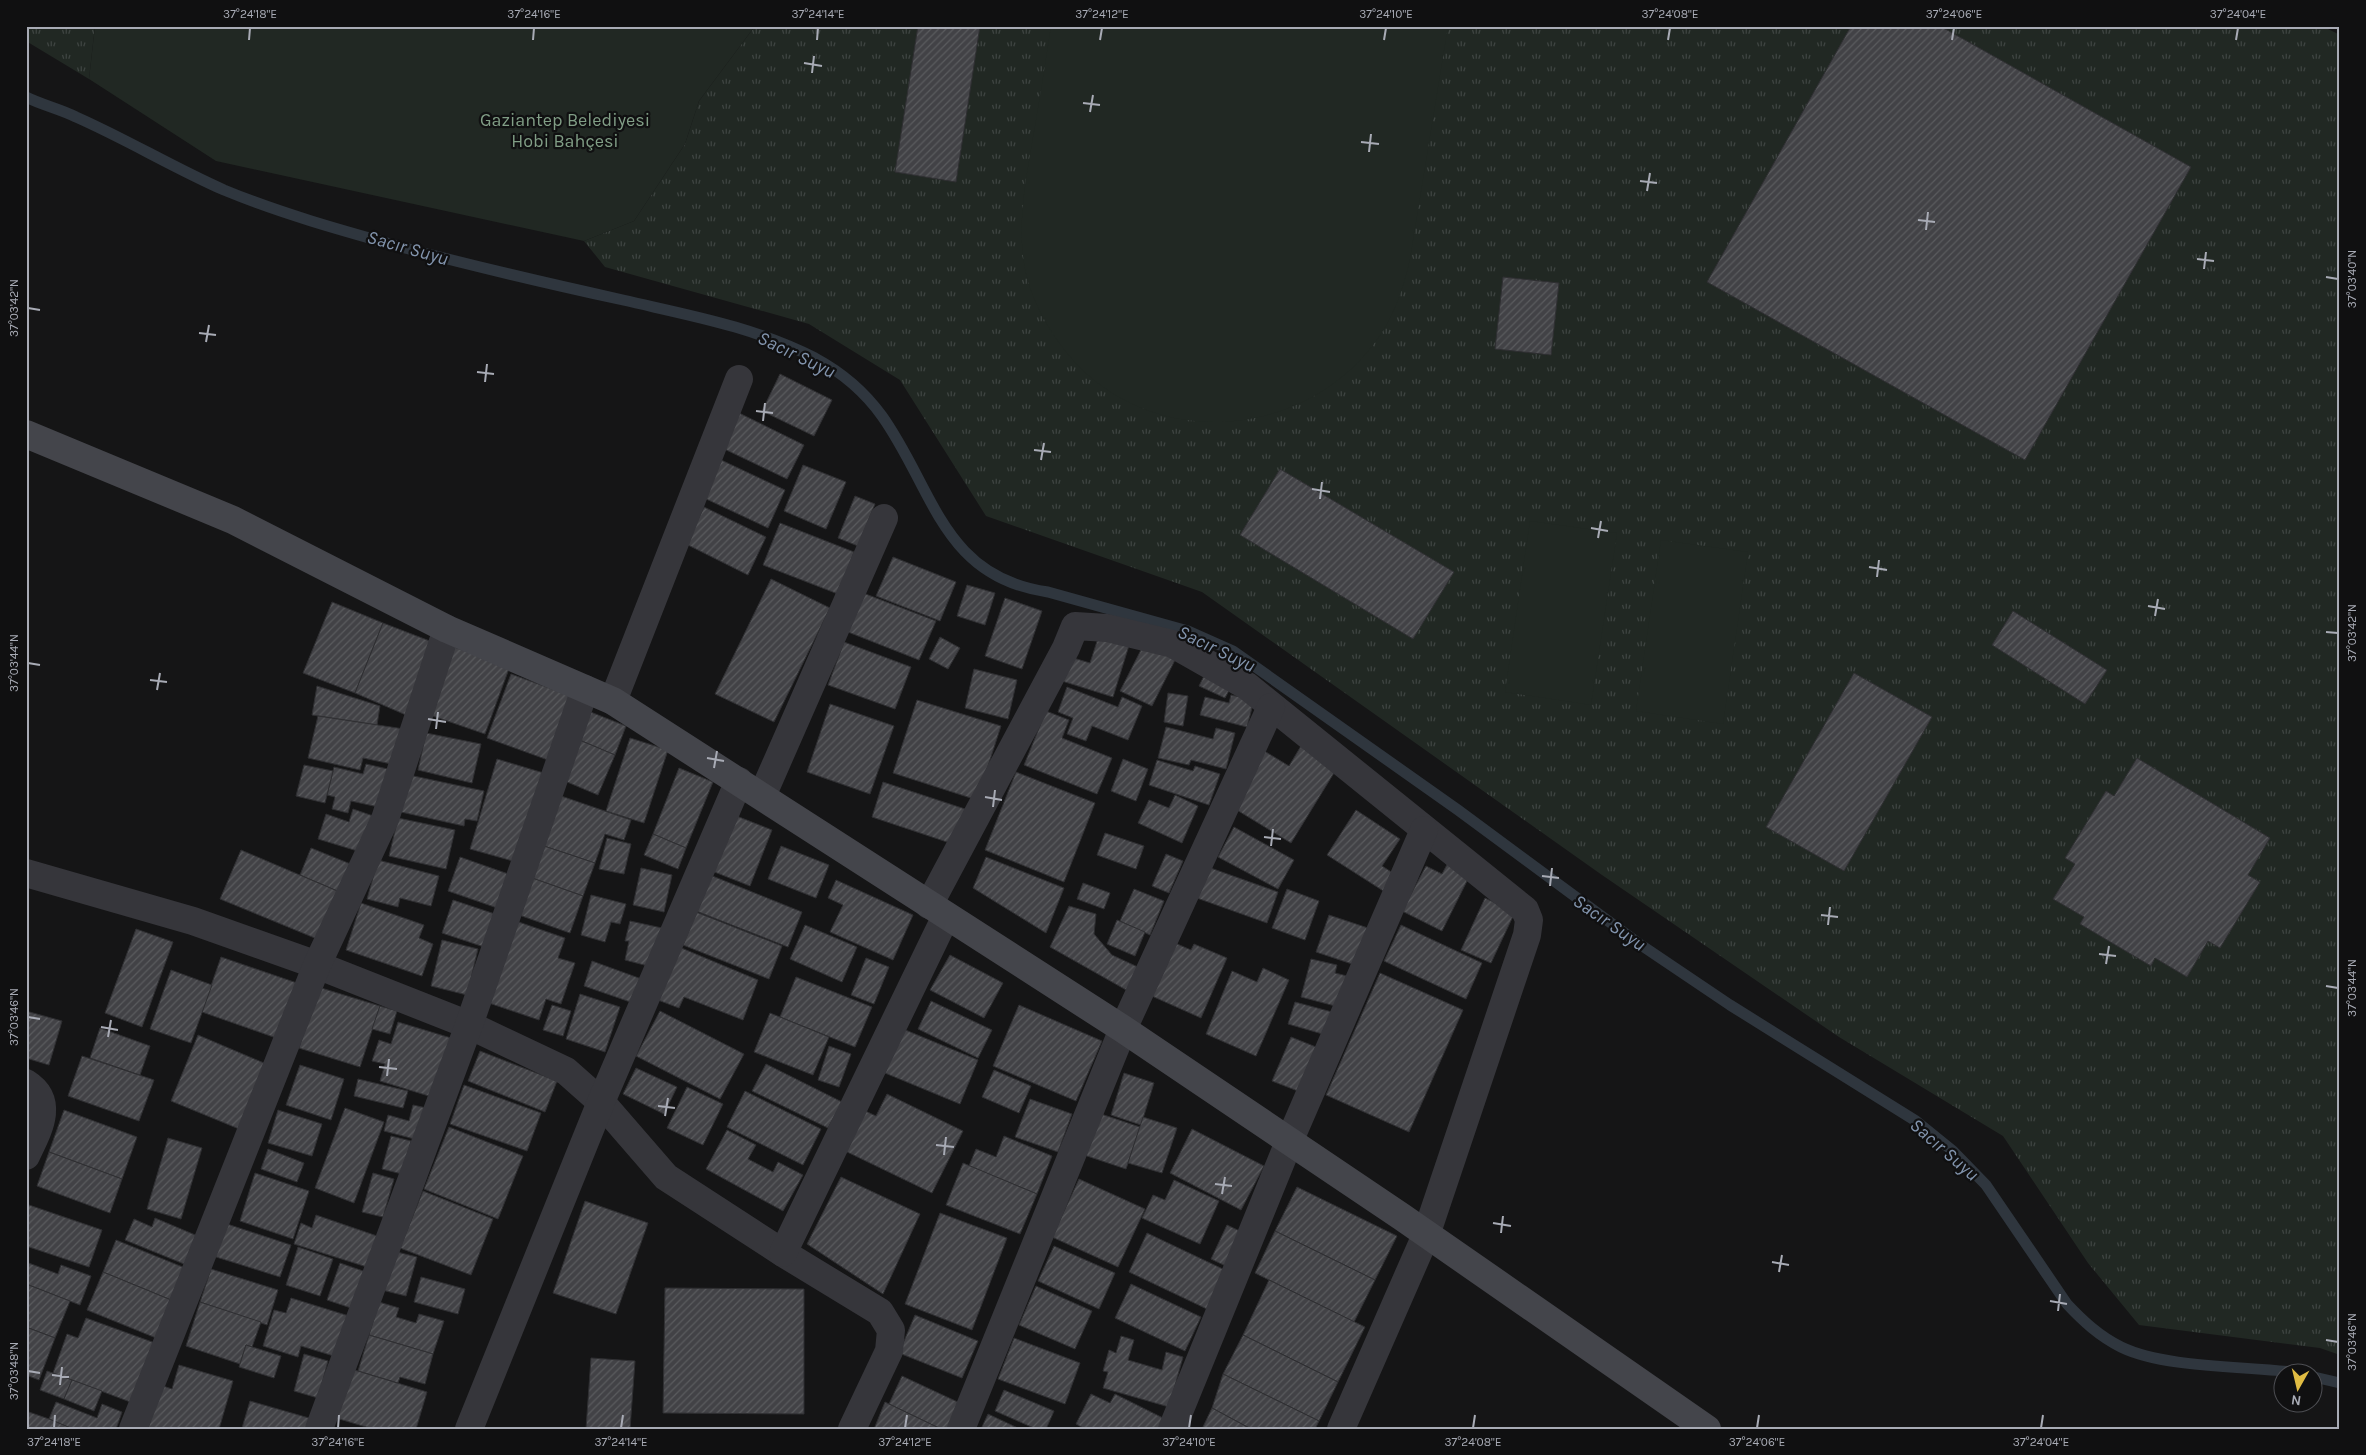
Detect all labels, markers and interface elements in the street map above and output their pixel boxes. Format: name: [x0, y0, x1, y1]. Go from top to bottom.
text: 37°24'18"E: [223, 7, 277, 21]
text: 37°24'16"E: [507, 7, 561, 21]
text: 37°24'14"E: [791, 7, 845, 21]
text: 37°24'12"E: [1075, 7, 1129, 21]
text: 37°24'10"E: [1359, 7, 1413, 21]
text: 37°24'08"E: [1642, 7, 1698, 21]
text: 37°24'06"E: [1926, 7, 1982, 21]
text: 37°24'04"E: [2210, 7, 2266, 21]
park label: Gaziantep Belediyesi Hobi Bahçesi: [480, 109, 650, 152]
water label: Sacır Suyu: [364, 226, 451, 270]
text: 37°03'40"N: [2345, 250, 2359, 308]
text: 37°03'42"N: [7, 279, 21, 337]
water label: Sacır Suyu: [754, 327, 839, 383]
text: 37°03'42"N: [2345, 604, 2359, 662]
water label: Sacır Suyu: [1174, 621, 1259, 677]
text: 37°03'44"N: [7, 634, 21, 692]
water label: Sacır Suyu: [1569, 890, 1650, 956]
text: 37°03'44"N: [2345, 959, 2359, 1017]
text: 37°03'46"N: [7, 988, 21, 1046]
water label: Sacır Suyu: [1906, 1114, 1983, 1186]
text: 37°03'46"N: [2345, 1313, 2359, 1371]
text: 37°03'48"N: [7, 1342, 21, 1400]
north arrow: [2274, 1362, 2324, 1412]
text: N: [2290, 1391, 2302, 1409]
text: 37°24'18"E: [27, 1435, 81, 1449]
text: 37°24'16"E: [311, 1435, 365, 1449]
text: 37°24'14"E: [594, 1435, 648, 1449]
text: 37°24'12"E: [878, 1435, 932, 1449]
text: 37°24'10"E: [1162, 1435, 1216, 1449]
text: 37°24'08"E: [1445, 1435, 1501, 1449]
text: 37°24'06"E: [1729, 1435, 1785, 1449]
text: 37°24'04"E: [2013, 1435, 2069, 1449]

